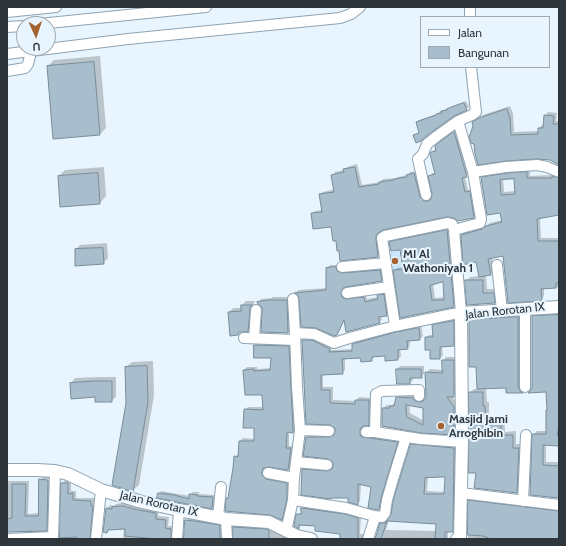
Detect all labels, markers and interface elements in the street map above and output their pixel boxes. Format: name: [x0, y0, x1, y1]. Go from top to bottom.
north arrow: [16, 16, 56, 56]
legend: [420, 16, 550, 68]
text: Jalan: [458, 25, 482, 40]
text: U: [32, 40, 41, 54]
text: Bangunan: [458, 45, 509, 60]
place label: MI Al Wathoniyah 1: [403, 247, 473, 275]
marker: MI Al Wathoniyah 1: [390, 256, 400, 266]
street label: Jalan Rorotan IX: [465, 300, 545, 322]
place label: Masjid Jami Arroghibin: [449, 412, 508, 440]
marker: Masjid Jami Arroghibin: [436, 421, 446, 431]
street label: Jalan Rorotan IX: [118, 488, 200, 520]

